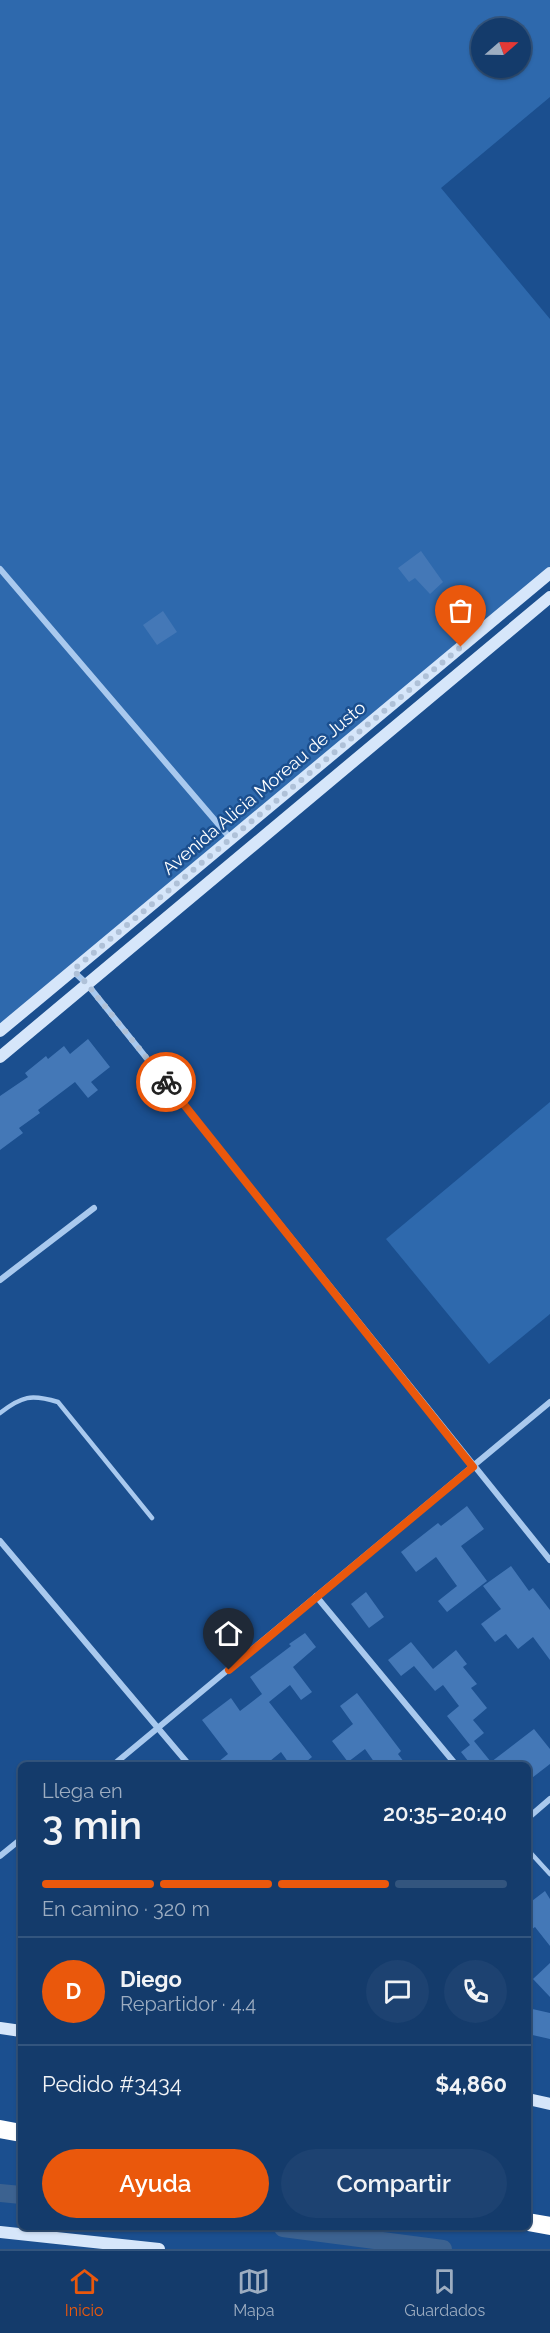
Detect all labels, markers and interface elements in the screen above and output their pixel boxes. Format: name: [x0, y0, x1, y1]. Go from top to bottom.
north arrow: [471, 18, 531, 78]
map controls: [471, 18, 531, 78]
pin: [435, 585, 486, 647]
icon: bag: [444, 594, 477, 627]
street label: Avenida Alicia Moreau de Justo: [158, 696, 370, 879]
courier: [136, 1052, 196, 1112]
icon: bike: [150, 1066, 183, 1099]
pin: [203, 1608, 254, 1670]
icon: home: [212, 1617, 245, 1650]
text: Llega en: [42, 1779, 123, 1803]
text: 20:35–20:40: [383, 1800, 507, 1826]
text: 3 min: [42, 1802, 142, 1848]
text: En camino · 320 m: [42, 1897, 210, 1921]
button: chat: [366, 1960, 429, 2023]
button: phone: [444, 1960, 507, 2023]
text: Diego: [120, 1966, 182, 1992]
text: D: [66, 1978, 81, 2004]
text: Repartidor · 4.4: [120, 1992, 256, 2016]
text: Pedido #3434: [42, 2071, 182, 2097]
text: $4,860: [435, 2071, 507, 2097]
button: Ayuda: [42, 2149, 269, 2218]
button: Compartir: [281, 2149, 507, 2218]
tab: Inicio: [65, 2265, 103, 2320]
tab: Mapa: [233, 2265, 274, 2320]
tab: Guardados: [404, 2265, 485, 2320]

